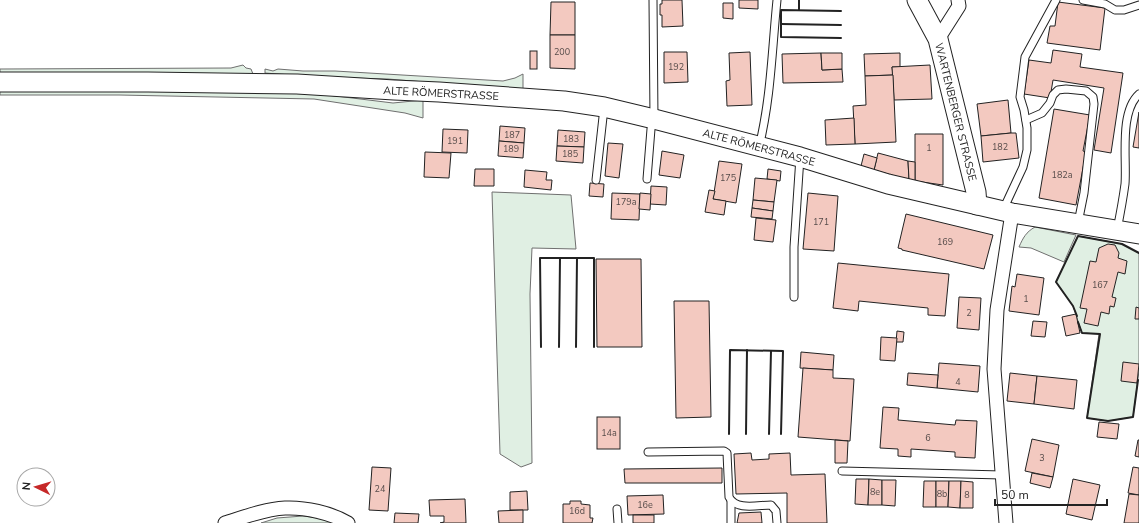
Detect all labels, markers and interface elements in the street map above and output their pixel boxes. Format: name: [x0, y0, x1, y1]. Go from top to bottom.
street label: WARTENBERGER STRASSE: [931, 41, 980, 183]
house number: 200: [554, 46, 570, 58]
house number: 192: [668, 61, 684, 73]
street label: ALTE RÖMERSTRASSE: [383, 83, 499, 104]
street label: ALTE RÖMERSTRASSE: [701, 125, 817, 170]
house number: 187: [504, 129, 520, 141]
house number: 183: [563, 133, 579, 145]
house number: 191: [447, 135, 463, 147]
house number: 182: [992, 141, 1008, 153]
house number: 1: [926, 142, 932, 154]
house number: 189: [503, 143, 519, 155]
house number: 185: [562, 148, 578, 160]
house number: 182a: [1052, 169, 1073, 181]
house number: 175: [720, 172, 736, 184]
house number: 179a: [616, 196, 637, 208]
house number: 171: [813, 216, 829, 228]
house number: 169: [937, 236, 953, 248]
house number: 167: [1092, 279, 1108, 291]
house number: 1: [1023, 293, 1029, 305]
house number: 2: [966, 307, 972, 319]
house number: 4: [955, 376, 961, 388]
house number: 14a: [601, 427, 617, 439]
house number: 6: [925, 432, 931, 444]
house number: 3: [1039, 452, 1045, 464]
north arrow: [16, 467, 56, 507]
text: N: [19, 481, 34, 491]
scale bar: [995, 481, 1107, 507]
house number: 24: [375, 483, 386, 495]
house number: 8e: [870, 486, 880, 498]
text: 50 m: [1001, 487, 1029, 503]
house number: 8b: [937, 488, 947, 500]
house number: 8: [964, 489, 970, 501]
house number: 16e: [637, 499, 653, 511]
house number: 16d: [569, 505, 585, 517]

